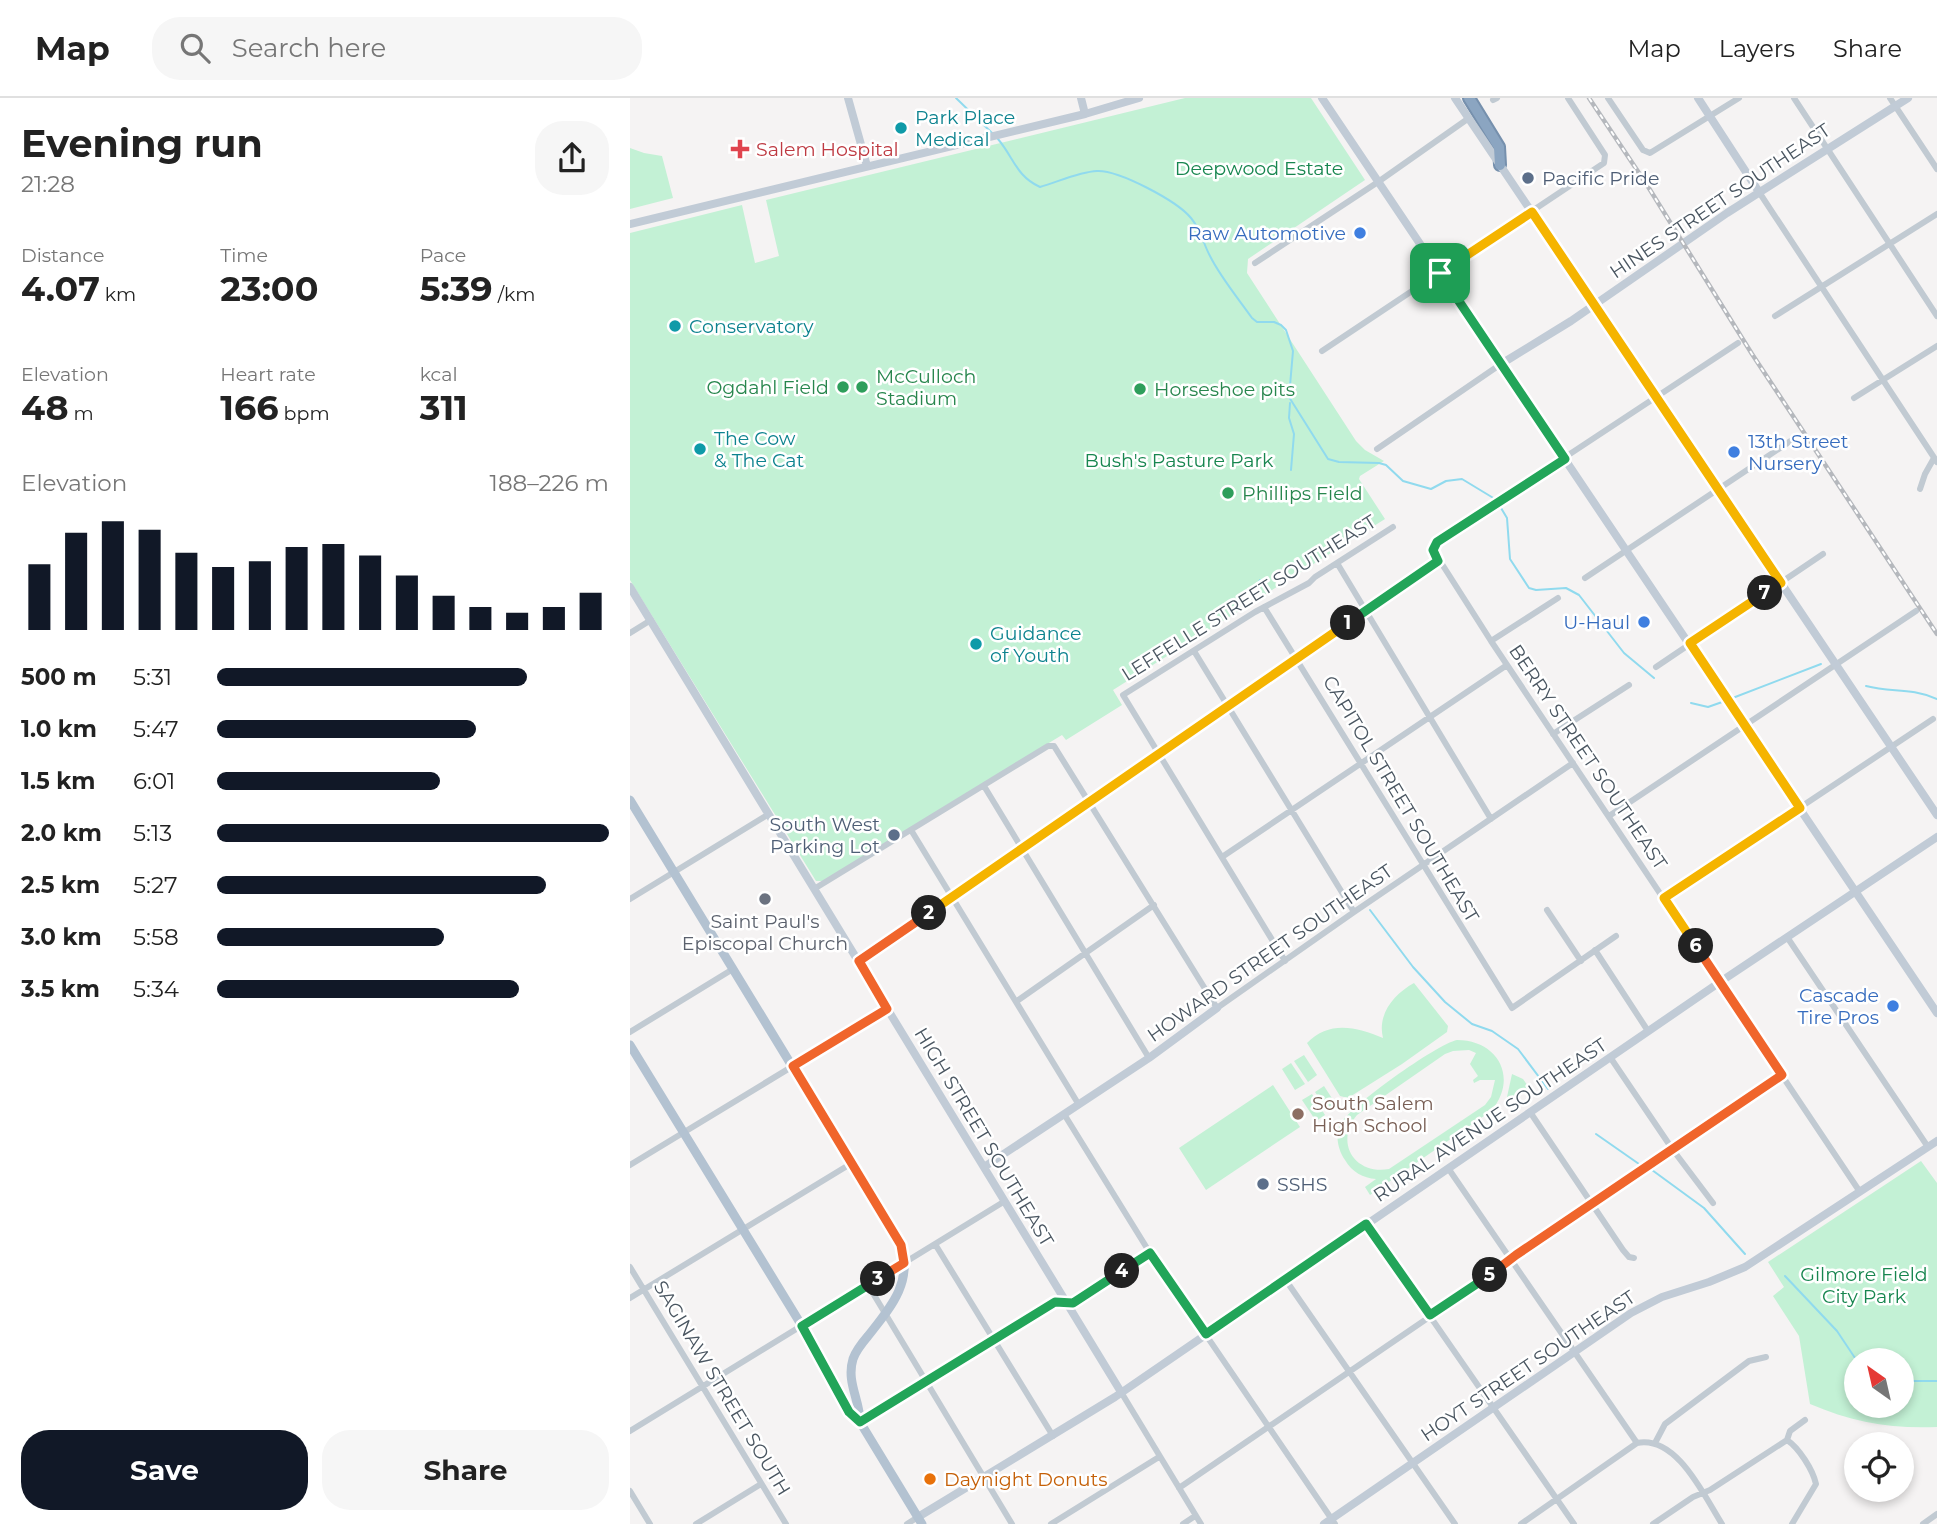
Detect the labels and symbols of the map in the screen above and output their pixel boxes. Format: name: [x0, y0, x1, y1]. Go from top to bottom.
place label: Park Place Medical: [915, 106, 1015, 151]
street label: HINES STREET SOUTHEAST: [1605, 118, 1835, 283]
marker: Park Place Medical: [893, 120, 909, 136]
place label: Salem Hospital: [756, 138, 899, 161]
marker: Salem Hospital: [730, 139, 750, 159]
park label: Deepwood Estate: [1175, 157, 1343, 180]
place label: Pacific Pride: [1542, 167, 1659, 190]
marker: Pacific Pride: [1520, 170, 1536, 186]
place label: Raw Automotive: [1188, 222, 1346, 245]
marker: Raw Automotive: [1352, 225, 1368, 241]
pin: [1410, 243, 1470, 303]
place label: Conservatory: [689, 315, 814, 338]
marker: Conservatory: [667, 318, 683, 334]
place label: McCulloch Stadium: [876, 365, 976, 410]
place label: Ogdahl Field: [706, 376, 829, 399]
place label: Horseshoe pits: [1154, 378, 1295, 401]
marker: Ogdahl Field: [835, 379, 851, 395]
marker: McCulloch Stadium: [854, 379, 870, 395]
marker: Horseshoe pits: [1132, 381, 1148, 397]
place label: The Cow & The Cat: [714, 427, 804, 472]
place label: 13th Street Nursery: [1748, 430, 1849, 475]
marker: The Cow & The Cat: [692, 441, 708, 457]
marker: 13th Street Nursery: [1726, 444, 1742, 460]
park label: Bush's Pasture Park: [1085, 449, 1274, 472]
place label: Phillips Field: [1242, 482, 1363, 505]
marker: Phillips Field: [1220, 485, 1236, 501]
street label: LEFFELLE STREET SOUTHEAST: [1118, 510, 1381, 686]
pin: 7: [1748, 575, 1782, 610]
pin: 1: [1330, 606, 1366, 640]
place label: U-Haul: [1563, 611, 1630, 634]
marker: U-Haul: [1636, 614, 1652, 630]
place label: Guidance of Youth: [990, 622, 1082, 667]
marker: Guidance of Youth: [968, 636, 984, 652]
street label: BERRY STREET SOUTHEAST: [1504, 640, 1672, 874]
street label: CAPITOL STREET SOUTHEAST: [1318, 671, 1484, 927]
place label: South West Parking Lot: [770, 813, 880, 858]
marker: South West Parking Lot: [886, 827, 902, 843]
street label: HOWARD STREET SOUTHEAST: [1143, 859, 1397, 1047]
marker: Saint Paul's Episcopal Church: [757, 891, 773, 907]
pin: 2: [912, 896, 946, 930]
place label: Saint Paul's Episcopal Church: [682, 910, 848, 955]
pin: 6: [1678, 928, 1714, 964]
place label: Cascade Tire Pros: [1797, 984, 1879, 1029]
marker: Cascade Tire Pros: [1885, 998, 1901, 1014]
street label: HIGH STREET SOUTHEAST: [909, 1023, 1059, 1251]
street label: RURAL AVENUE SOUTHEAST: [1369, 1033, 1611, 1207]
place label: South Salem High School: [1312, 1092, 1434, 1137]
marker: South Salem High School: [1290, 1106, 1306, 1122]
place label: SSHS: [1277, 1173, 1328, 1196]
marker: SSHS: [1255, 1176, 1271, 1192]
pin: 4: [1105, 1254, 1140, 1288]
pin: 5: [1472, 1258, 1508, 1292]
pin: 3: [860, 1262, 896, 1296]
park label: Gilmore Field City Park: [1800, 1263, 1928, 1308]
street label: SAGINAW STREET SOUTH: [649, 1277, 795, 1499]
street label: HOYT STREET SOUTHEAST: [1416, 1286, 1640, 1446]
north arrow: [1844, 1348, 1914, 1418]
place label: Daynight Donuts: [944, 1468, 1108, 1491]
marker: Daynight Donuts: [922, 1471, 938, 1487]

